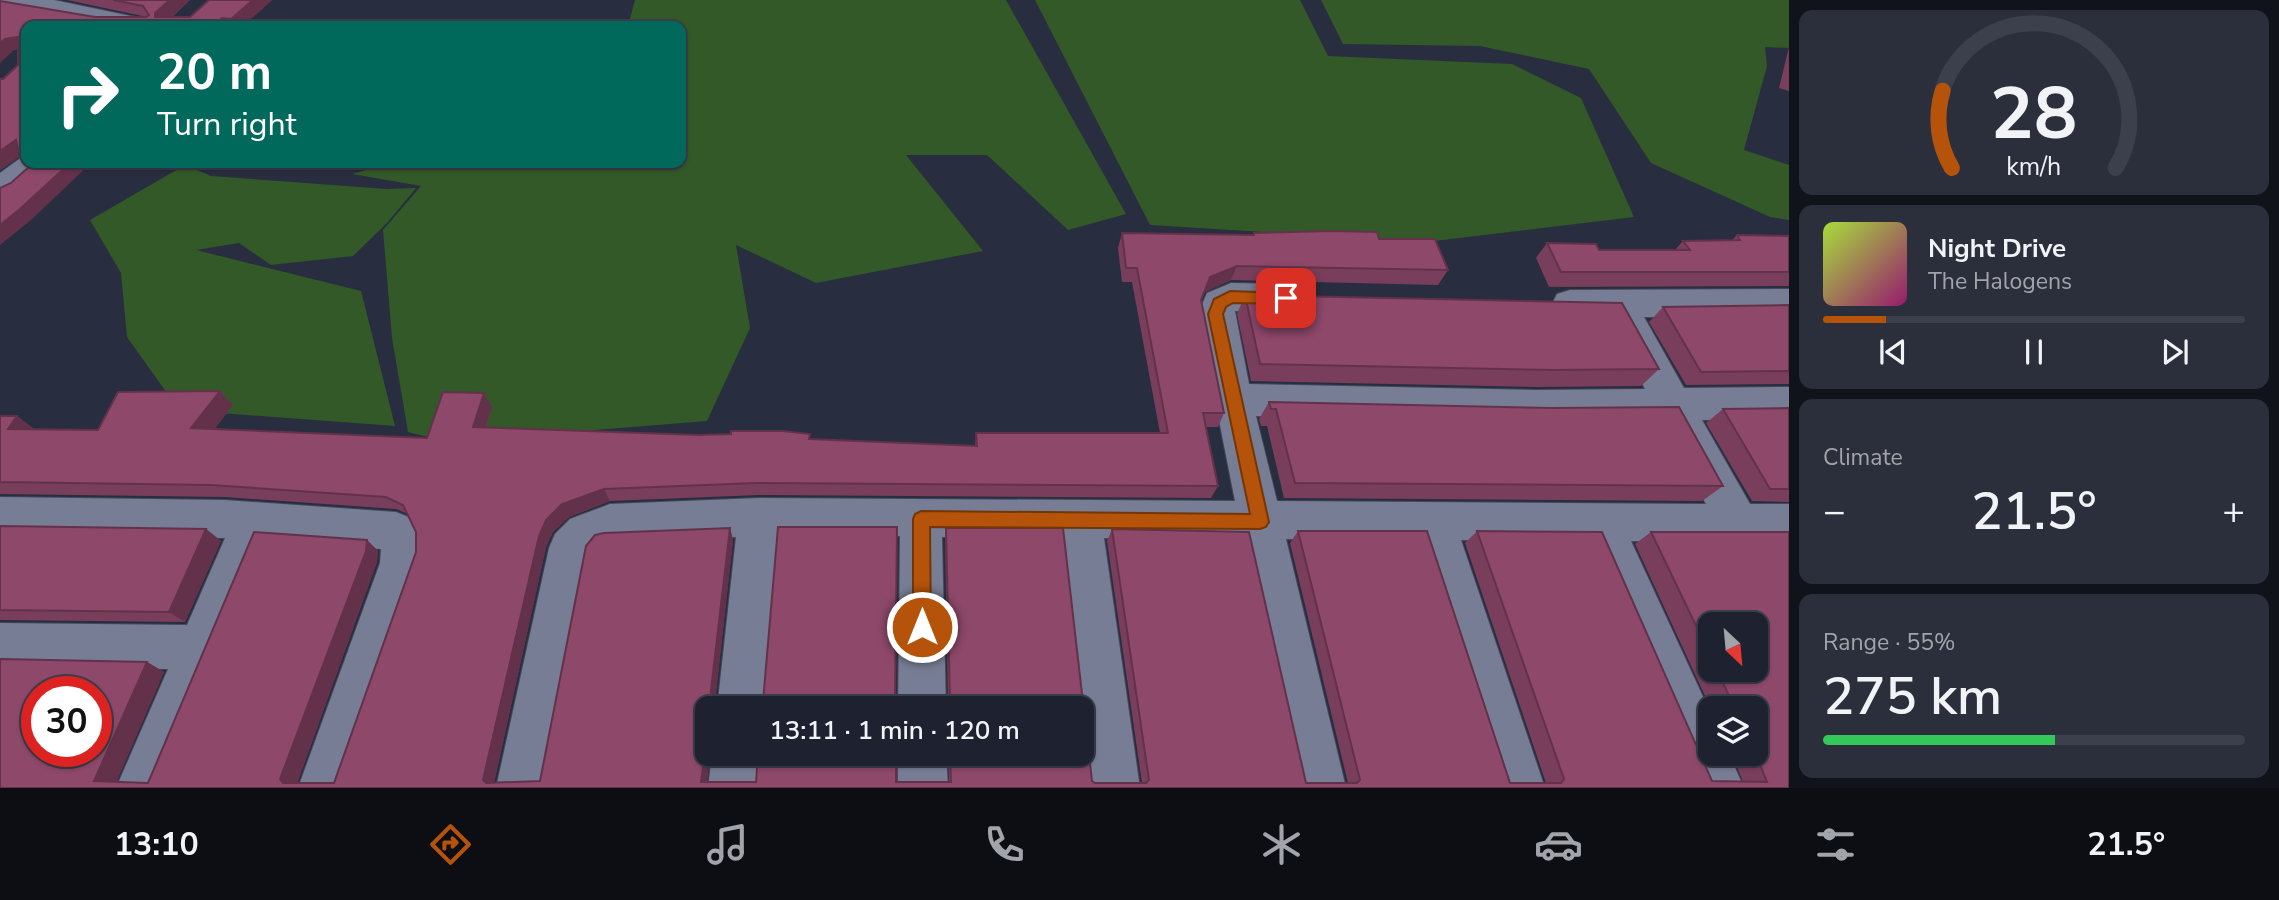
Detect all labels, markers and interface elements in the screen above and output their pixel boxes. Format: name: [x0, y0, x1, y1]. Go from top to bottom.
text: 20 m: [157, 39, 272, 106]
icon: right: [42, 49, 133, 140]
text: 28: [1990, 65, 2078, 165]
text: Turn right: [157, 103, 297, 146]
text: km/h: [2006, 150, 2062, 184]
text: Night Drive: [1928, 231, 2066, 266]
text: The Halogens: [1928, 266, 2072, 297]
pin: [1256, 268, 1316, 328]
icon: arrive: [1267, 279, 1305, 317]
icon: previous: [1874, 333, 1912, 371]
icon: pause: [2015, 333, 2053, 371]
icon: next: [2156, 333, 2194, 371]
text: Climate: [1823, 442, 1903, 473]
text: 21.5°: [1971, 476, 2097, 547]
text: −: [1823, 486, 1846, 537]
text: +: [2222, 486, 2245, 537]
position arrow: [885, 590, 959, 664]
north arrow: [1698, 612, 1768, 682]
map controls: [1698, 612, 1768, 766]
text: Range · 55%: [1823, 627, 1955, 658]
text: 275 km: [1823, 661, 2002, 732]
speed limit sign: 30: [21, 676, 112, 767]
button: layers: [1698, 696, 1768, 766]
text: 13:11 · 1 min · 120 m: [769, 713, 1020, 748]
icon: directions: [426, 820, 475, 869]
icon: music: [703, 820, 752, 869]
icon: phone: [980, 820, 1029, 869]
icon: climate: [1257, 820, 1306, 869]
icon: car: [1534, 820, 1583, 869]
icon: filters: [1811, 820, 1860, 869]
text: 13:10: [114, 823, 199, 866]
text: 21.5°: [2087, 823, 2165, 866]

